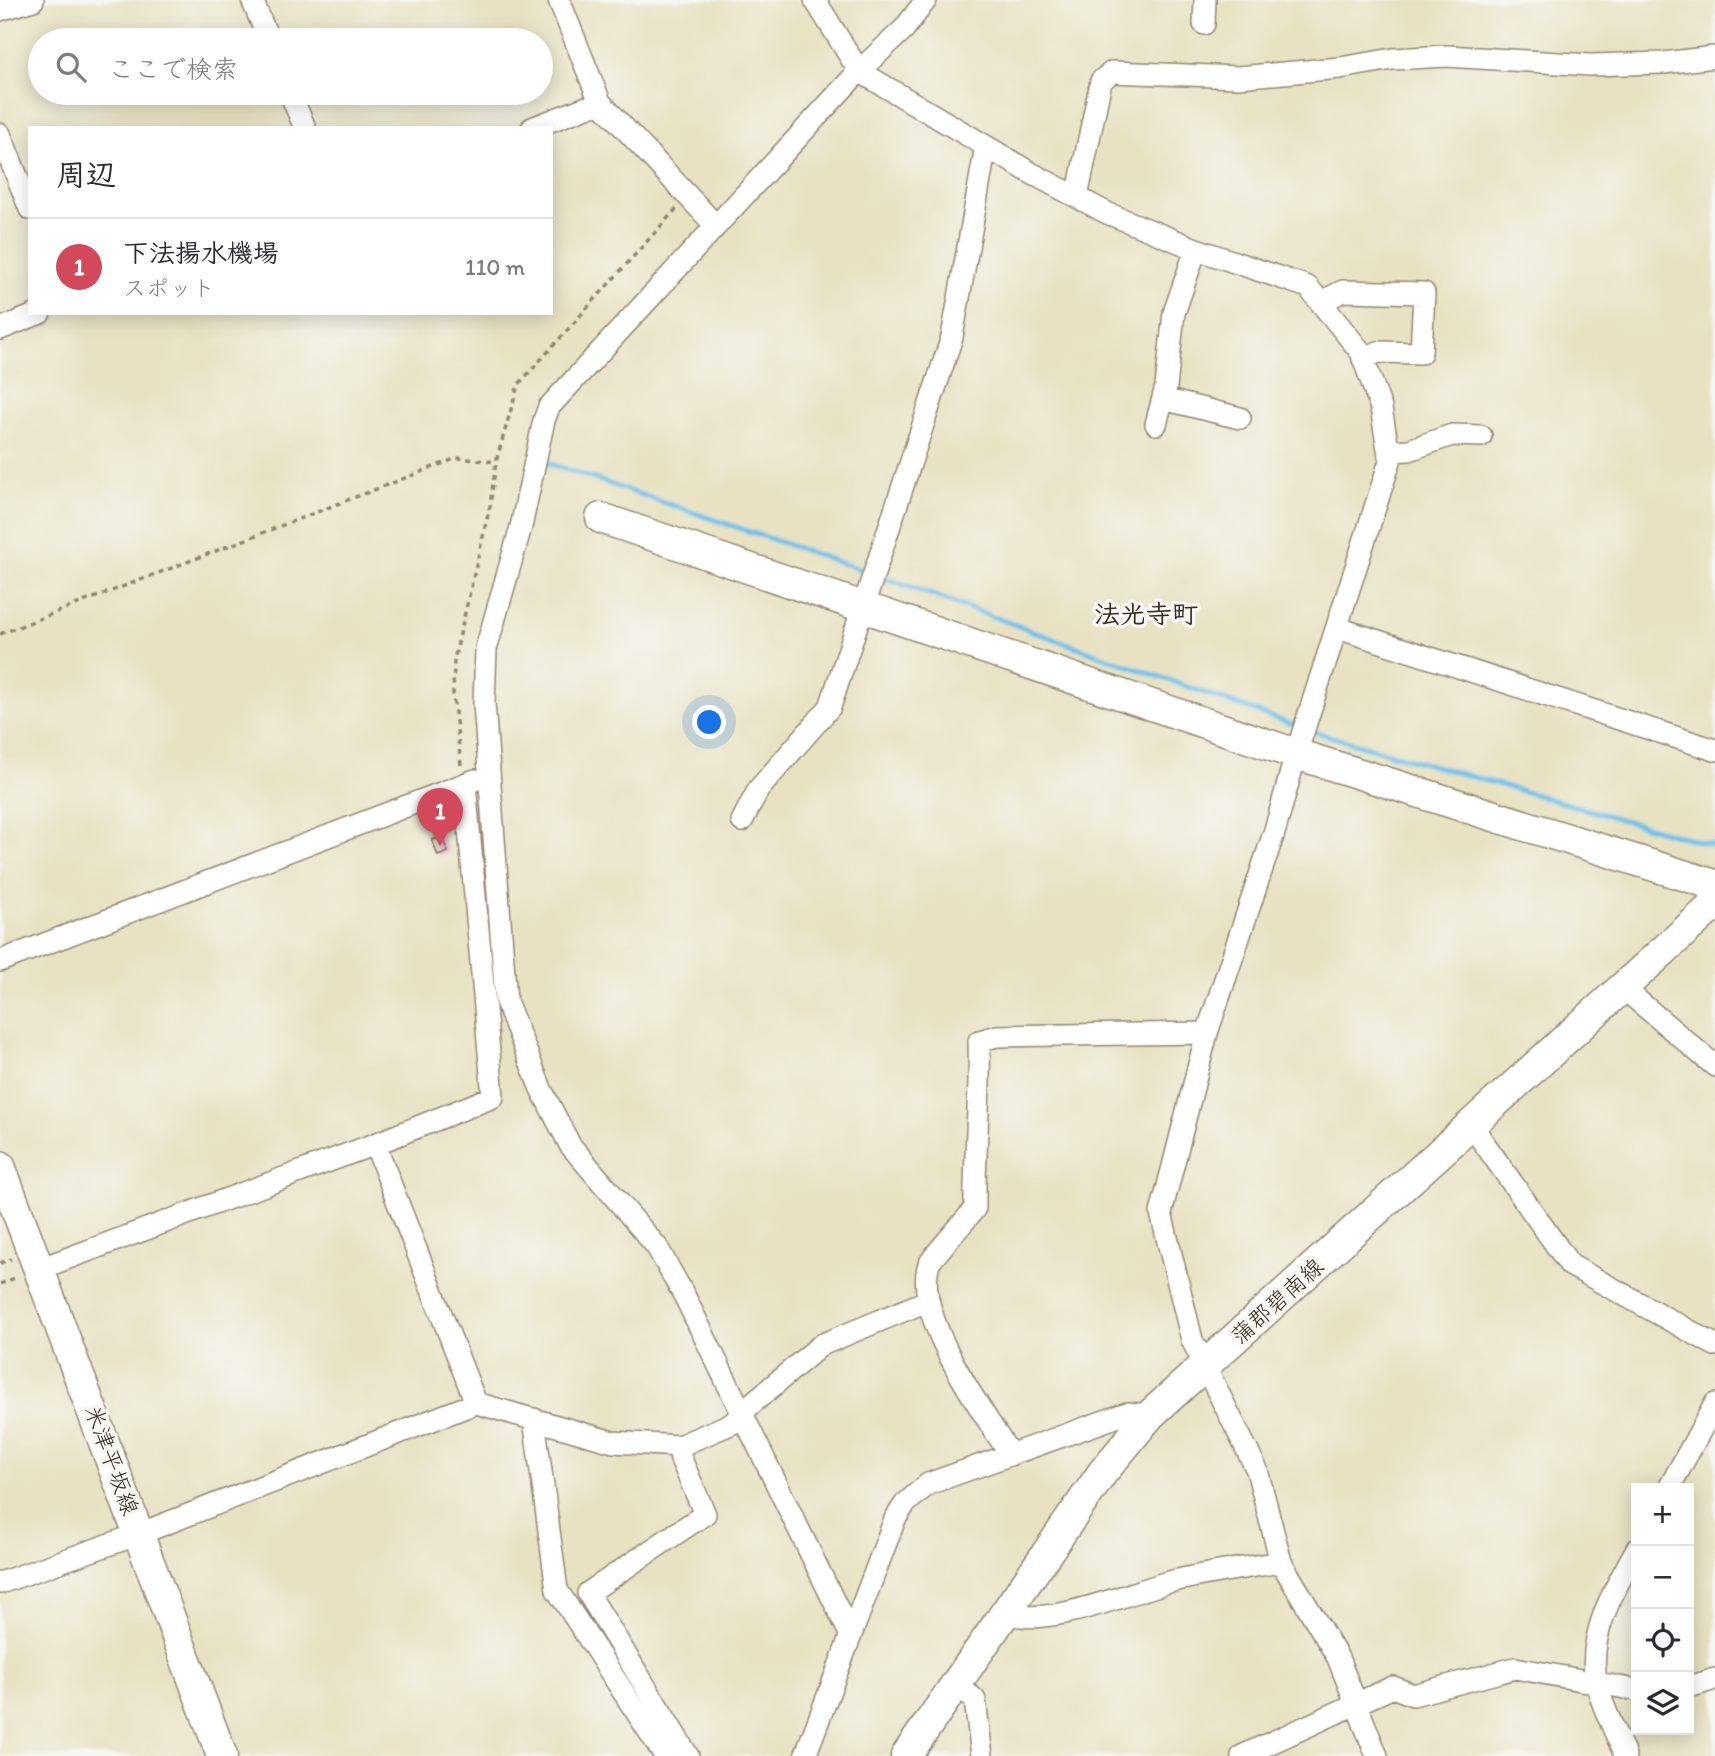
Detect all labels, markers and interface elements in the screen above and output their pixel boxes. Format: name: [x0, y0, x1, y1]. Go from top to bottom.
search box: [28, 28, 553, 105]
icon: search: [52, 48, 90, 86]
text: ここで検索: [108, 53, 238, 85]
text: 周辺: [56, 156, 116, 193]
text: 下法揚水機場: [123, 237, 279, 269]
text: 1: [74, 253, 84, 281]
text: 110 m: [465, 253, 525, 281]
text: スポット: [123, 274, 215, 302]
district label: 法光寺町: [1094, 598, 1198, 630]
your location: [692, 705, 726, 739]
pin: 1: [417, 788, 463, 846]
street label: 蒲郡碧南線: [1225, 1252, 1329, 1350]
street label: 米津平坂線: [79, 1401, 145, 1519]
map controls: [1631, 1483, 1694, 1735]
button: +: [1631, 1483, 1694, 1546]
button: −: [1631, 1546, 1694, 1609]
button: locate: [1631, 1609, 1694, 1672]
button: layers: [1631, 1672, 1694, 1735]

